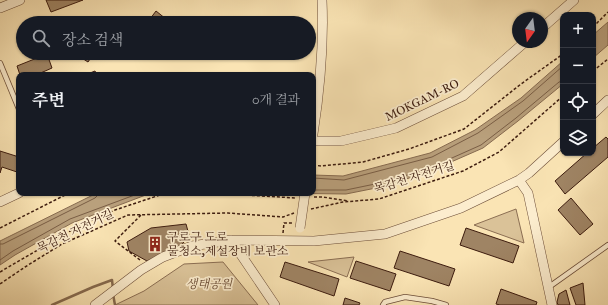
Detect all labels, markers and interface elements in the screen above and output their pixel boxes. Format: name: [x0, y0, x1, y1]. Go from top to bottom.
north arrow: [512, 12, 548, 48]
map controls: [560, 12, 596, 156]
button: +: [560, 12, 596, 48]
search box: [16, 16, 316, 60]
icon: search: [30, 27, 52, 49]
text: 장소 검색: [62, 31, 123, 49]
button: −: [560, 48, 596, 84]
street label: MOKGAM-RO: [383, 76, 461, 124]
button: locate: [560, 84, 596, 120]
text: 주변: [32, 90, 65, 111]
text: 0개 결과: [252, 92, 300, 108]
button: layers: [560, 120, 596, 156]
street label: 목감천 자전거길: [372, 158, 456, 196]
street label: 목감천 자전거길: [34, 206, 116, 256]
place label: 구로구 도로 물청소,제설장비 보관소: [167, 230, 289, 258]
building icon: 구로구 도로 물청소,제설장비 보관소: [146, 235, 164, 253]
park label: 생태공원: [186, 277, 234, 291]

